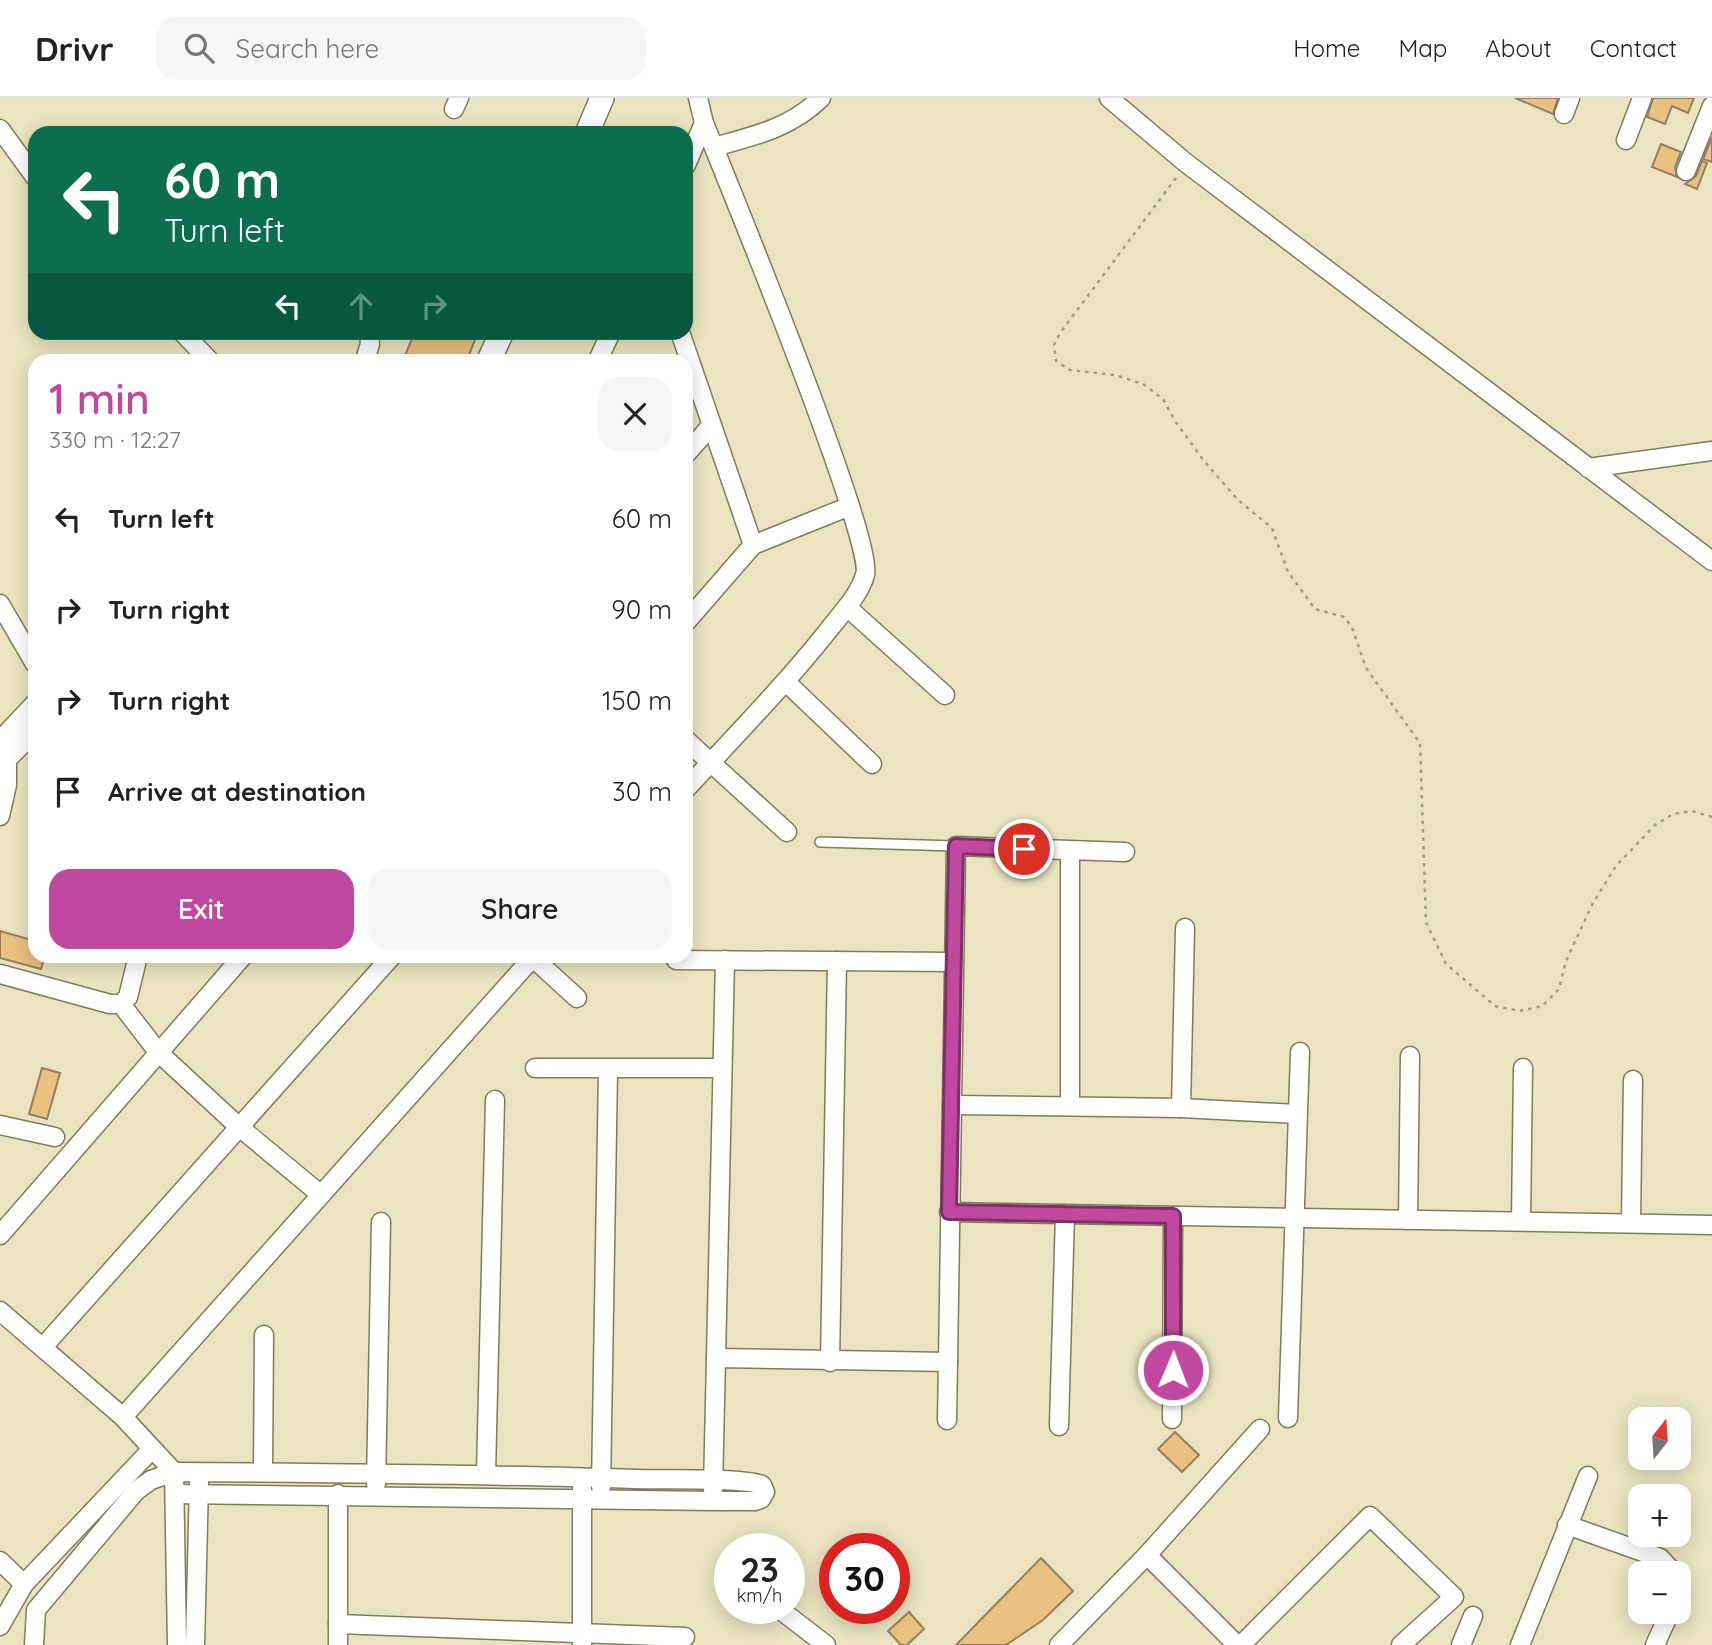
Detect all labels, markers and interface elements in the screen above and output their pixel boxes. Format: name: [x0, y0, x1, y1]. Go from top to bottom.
search box: [156, 17, 646, 80]
text: Drivr: [35, 28, 114, 69]
icon: search: [180, 29, 218, 67]
text: Search here: [236, 32, 379, 65]
text: Home: [1293, 33, 1360, 63]
text: Map: [1398, 33, 1447, 63]
text: About: [1485, 33, 1552, 63]
text: Contact: [1590, 33, 1677, 63]
text: 60 m: [164, 149, 280, 210]
icon: left: [49, 154, 140, 245]
text: Turn left: [164, 210, 285, 250]
icon: left: [269, 287, 307, 325]
icon: ahead: [342, 287, 380, 325]
icon: right: [415, 287, 453, 325]
text: 1 min: [49, 372, 150, 425]
button: close: [598, 377, 672, 451]
text: 330 m · 12:27: [49, 425, 181, 454]
icon: left: [49, 500, 87, 538]
text: Turn left: [108, 502, 215, 535]
text: 60 m: [612, 502, 672, 535]
icon: right: [49, 591, 87, 629]
text: Turn right: [108, 593, 230, 626]
text: 90 m: [611, 593, 672, 626]
icon: right: [49, 682, 87, 720]
text: Turn right: [108, 684, 230, 717]
text: 150 m: [602, 684, 672, 717]
icon: arrive: [49, 773, 87, 811]
text: Arrive at destination: [108, 775, 366, 808]
text: 30 m: [612, 775, 672, 808]
pin: [994, 819, 1054, 879]
icon: arrive: [1005, 830, 1043, 868]
button: Exit: [49, 869, 354, 949]
button: Share: [368, 869, 672, 949]
position arrow: [1136, 1333, 1210, 1407]
north arrow: [1628, 1407, 1690, 1470]
map controls: [1628, 1407, 1691, 1624]
button: +: [1628, 1484, 1691, 1547]
speed limit sign: 30: [819, 1533, 910, 1624]
text: 23: [740, 1547, 779, 1591]
button: −: [1628, 1561, 1691, 1624]
text: km/h: [737, 1584, 782, 1607]

